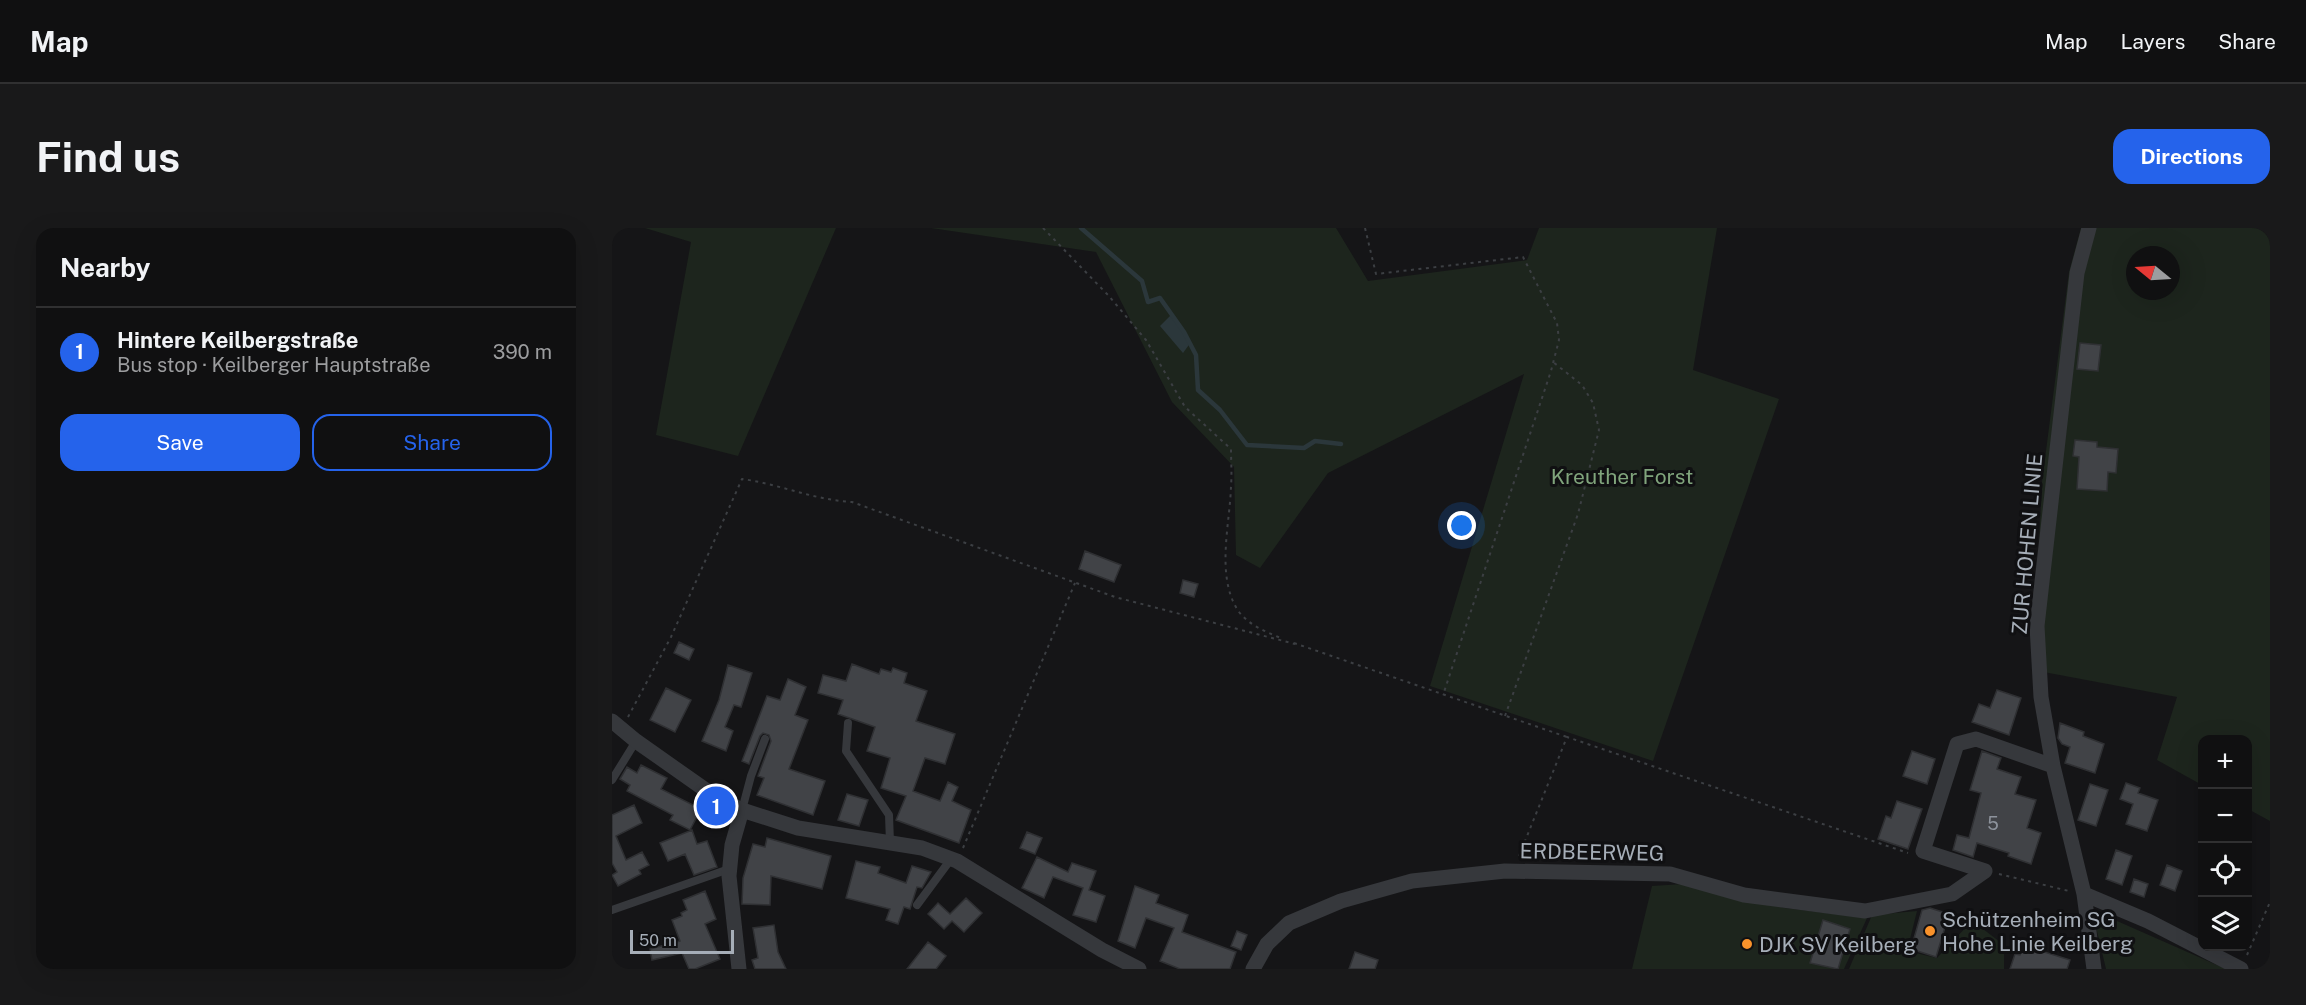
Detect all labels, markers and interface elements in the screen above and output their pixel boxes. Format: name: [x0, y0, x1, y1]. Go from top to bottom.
text: Map: [30, 25, 89, 58]
text: Map: [2045, 29, 2088, 54]
text: Layers: [2121, 29, 2185, 54]
text: Share: [2218, 29, 2276, 54]
button: Directions: [2113, 129, 2270, 184]
text: Find us: [36, 132, 180, 181]
north arrow: [2126, 246, 2180, 300]
text: Nearby: [60, 252, 150, 283]
text: Hintere Keilbergstraße: [117, 327, 358, 353]
text: 1: [75, 340, 84, 364]
text: 390 m: [493, 340, 552, 364]
text: Bus stop · Keilberger Hauptstraße: [117, 353, 430, 377]
button: Save: [60, 414, 300, 471]
button: Share: [312, 414, 552, 471]
street label: ZUR HOHEN LINIE: [2007, 452, 2047, 636]
park label: Kreuther Forst: [1551, 464, 1693, 489]
your location: [1447, 511, 1476, 540]
map controls: [2198, 735, 2252, 951]
button: +: [2198, 735, 2252, 789]
pin: 1: [696, 784, 736, 828]
button: −: [2198, 789, 2252, 843]
house number: 5: [1987, 813, 1999, 834]
street label: ERDBEERWEG: [1520, 838, 1664, 866]
button: locate: [2198, 843, 2252, 897]
button: layers: [2198, 897, 2252, 951]
place label: Schützenheim SG Hohe Linie Keilberg: [1942, 907, 2133, 956]
marker: Schützenheim SG Hohe Linie Keilberg: [1923, 924, 1937, 938]
scale bar: [630, 927, 734, 954]
text: 50 m: [639, 931, 677, 950]
place label: DJK SV Keilberg: [1759, 932, 1916, 957]
marker: DJK SV Keilberg: [1740, 937, 1754, 951]

